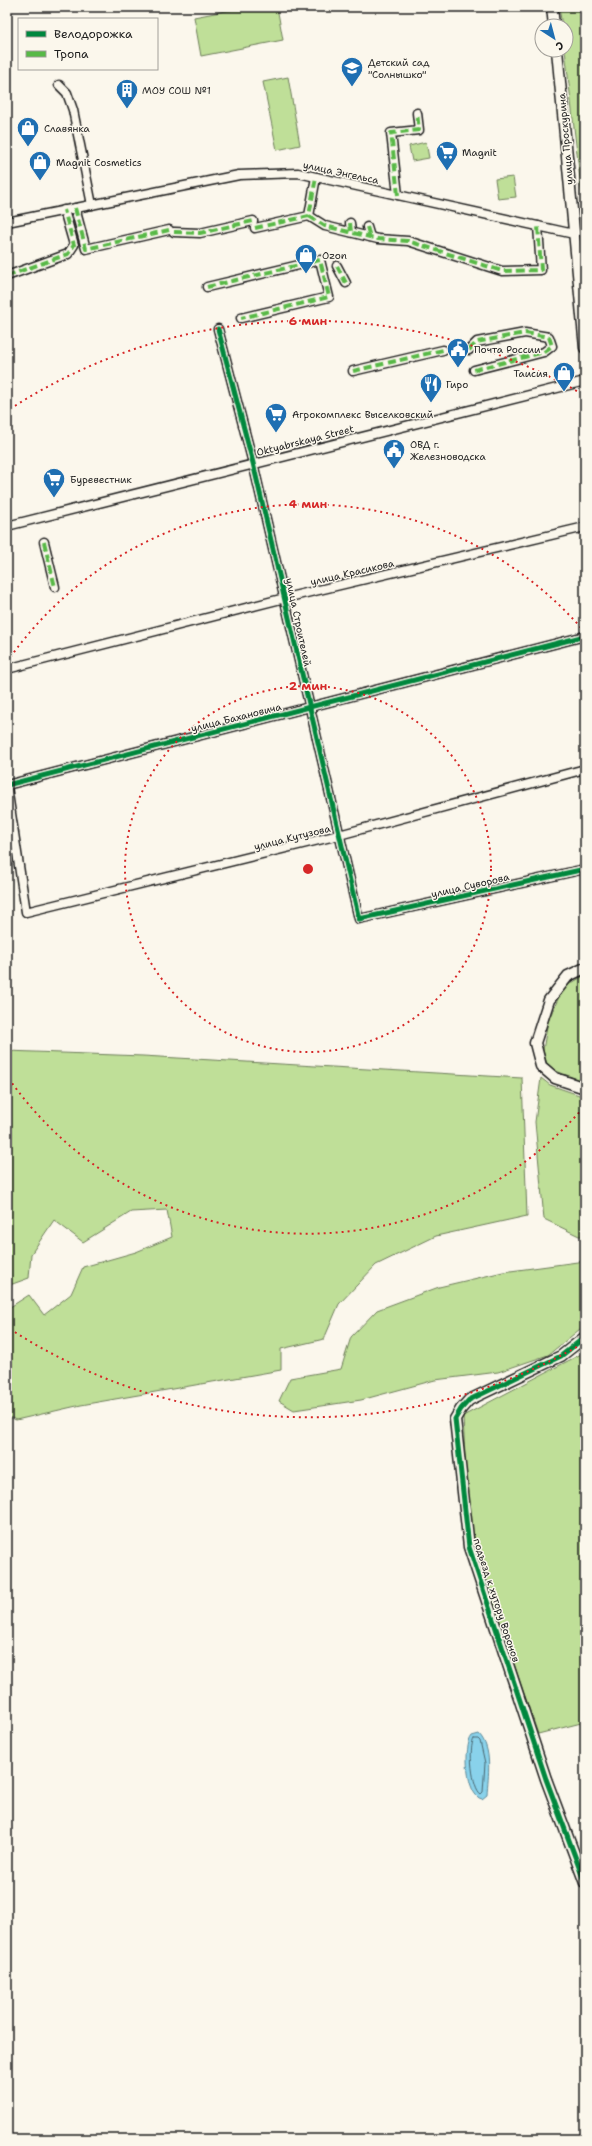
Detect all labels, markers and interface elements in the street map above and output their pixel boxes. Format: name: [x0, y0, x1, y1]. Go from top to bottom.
legend: [18, 18, 158, 70]
north arrow: [534, 18, 574, 58]
text: Велодорожка: [54, 26, 133, 42]
text: С: [552, 38, 567, 54]
text: Тропа: [54, 46, 89, 62]
school or university icon: Детский сад "Солнышко": [339, 55, 365, 88]
place label: Детский сад "Солнышко": [368, 56, 430, 81]
building icon: МОУ СОШ №1: [114, 77, 140, 110]
place label: МОУ СОШ №1: [142, 84, 211, 97]
street label: улица Проскурина: [555, 92, 576, 185]
shop icon: Славянка: [15, 115, 41, 148]
place label: Славянка: [44, 122, 91, 135]
supermarket icon: Magnit: [434, 139, 460, 172]
place label: Magnit: [462, 146, 497, 159]
shop icon: Magnit Cosmetics: [27, 149, 53, 182]
place label: Magnit Cosmetics: [56, 156, 142, 169]
street label: улица Энгельса: [302, 158, 381, 187]
shop icon: Ozon: [293, 242, 319, 275]
place label: Ozon: [322, 249, 347, 262]
text: 6 мин: [289, 313, 327, 329]
public building icon: Почта России: [445, 336, 471, 369]
place label: Почта России: [474, 343, 541, 356]
shop icon: Таисия: [551, 360, 577, 393]
place label: Таисия: [514, 367, 548, 380]
restaurant icon: Гиро: [418, 371, 444, 404]
place label: Гиро: [446, 378, 468, 391]
supermarket icon: Агрокомплекс Выселковский: [263, 401, 289, 434]
place label: Агрокомплекс Выселковский: [292, 408, 434, 421]
street label: Oktyabrskaya Street: [255, 422, 355, 459]
public building icon: ОВД г. Железноводска: [381, 437, 407, 470]
place label: ОВД г. Железноводска: [410, 438, 486, 463]
supermarket icon: Буревестник: [41, 466, 67, 499]
place label: Буревестник: [70, 473, 133, 486]
text: 4 мин: [289, 496, 327, 512]
street label: улица Красикова: [309, 556, 396, 588]
street label: улица Строителей: [283, 577, 314, 668]
text: 2 мин: [289, 678, 327, 694]
street label: улица Бахановича: [190, 700, 283, 735]
street label: улица Кутузова: [252, 822, 333, 853]
centre of rings: [301, 862, 315, 876]
street label: улица Суворова: [430, 870, 511, 901]
street label: подъезд к хутору Воронов: [470, 1537, 523, 1664]

